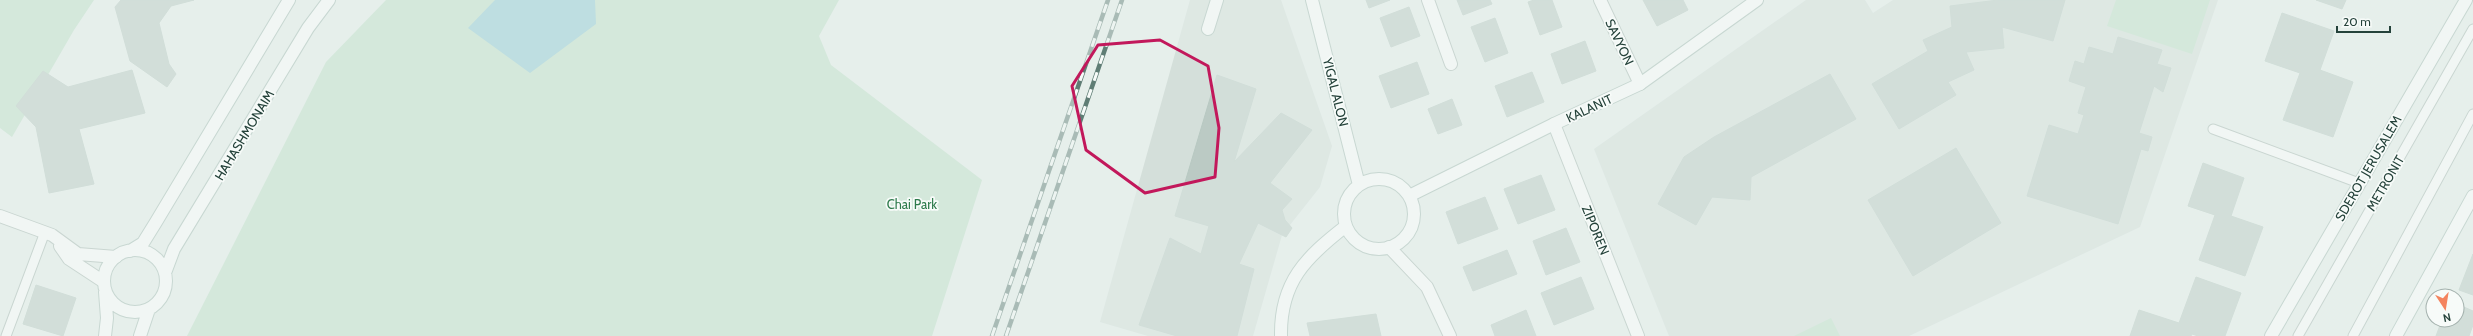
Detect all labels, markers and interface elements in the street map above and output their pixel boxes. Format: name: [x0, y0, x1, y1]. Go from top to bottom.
scale bar: [2337, 8, 2390, 34]
text: 20 m: [2343, 14, 2371, 29]
street label: SAVYON: [1602, 16, 1638, 68]
street label: YIGAL ALON: [1319, 55, 1352, 128]
street label: HAHASHMONAIM: [211, 87, 277, 183]
street label: KALANIT: [1563, 90, 1615, 126]
street label: SDEROT JERUSALEM: [2331, 112, 2405, 224]
street label: METRONIT: [2363, 152, 2407, 214]
park label: Chai Park: [887, 196, 937, 212]
street label: ZIPOREN: [1579, 203, 1613, 257]
north arrow: [2425, 288, 2465, 328]
text: N: [2442, 310, 2452, 325]

